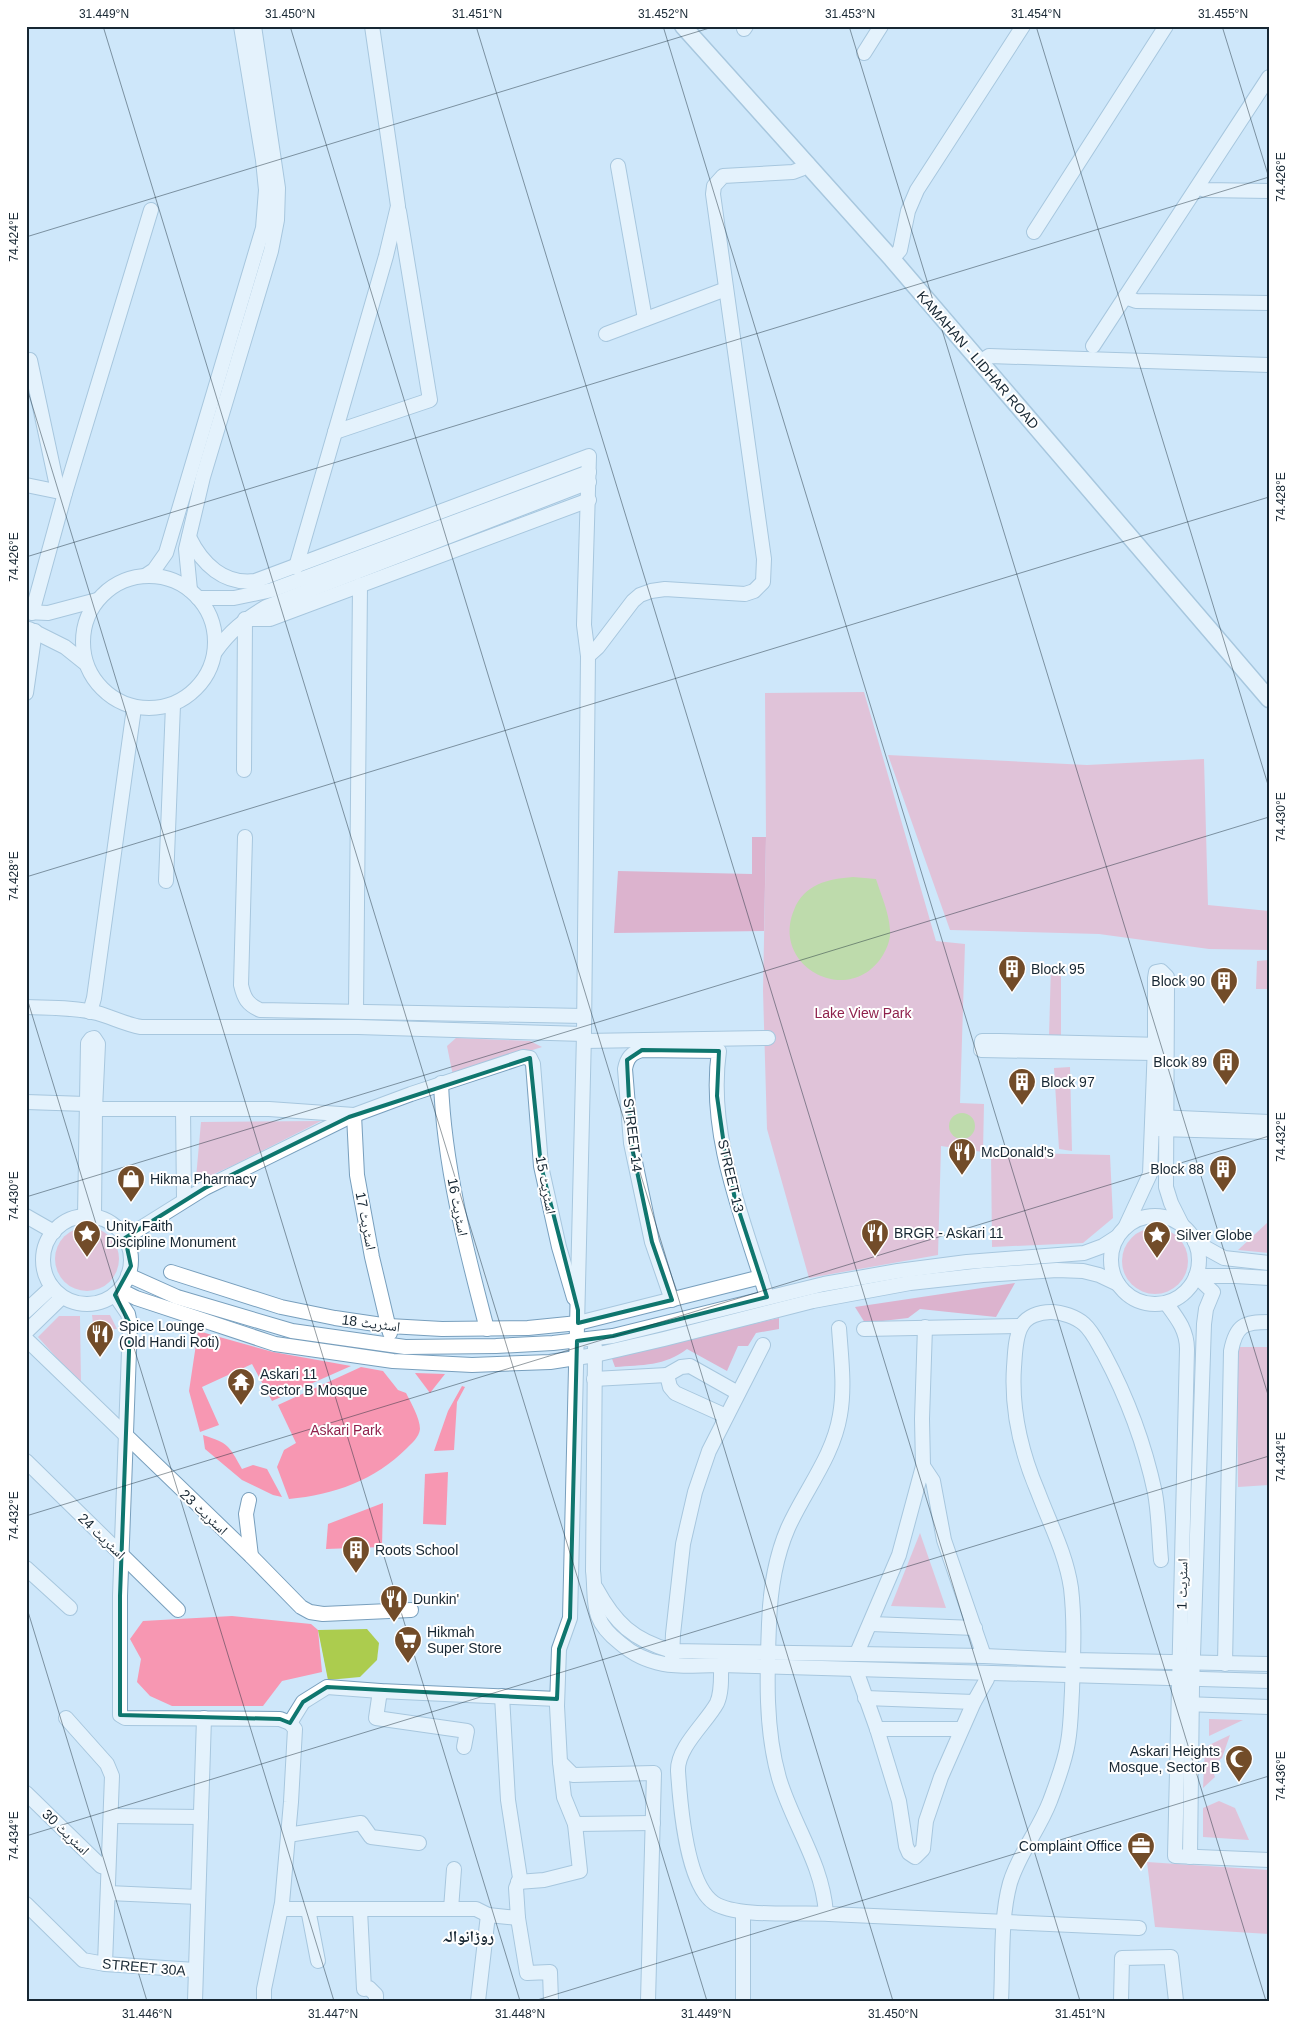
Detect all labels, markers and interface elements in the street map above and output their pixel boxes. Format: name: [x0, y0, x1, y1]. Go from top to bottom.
text: 31.449°N: [79, 7, 129, 21]
text: 31.450°N: [265, 7, 315, 21]
text: 31.451°N: [452, 7, 502, 21]
text: 31.452°N: [638, 7, 688, 21]
text: 31.453°N: [825, 7, 875, 21]
text: 31.454°N: [1011, 7, 1061, 21]
text: 31.455°N: [1198, 7, 1248, 21]
text: 74.426°E: [1274, 152, 1288, 202]
text: 74.424°E: [7, 212, 21, 262]
street label: KAMAHAN - LIDHAR ROAD: [914, 288, 1042, 432]
text: 74.428°E: [1274, 472, 1288, 522]
text: 74.426°E: [7, 532, 21, 582]
text: 74.430°E: [1274, 792, 1288, 842]
text: 74.428°E: [7, 851, 21, 901]
building icon: Block 95: [997, 954, 1027, 993]
place label: Block 95: [1031, 961, 1085, 977]
building icon: Block 90: [1209, 966, 1239, 1005]
place label: Block 90: [1151, 973, 1205, 989]
park label: Lake View Park: [814, 1005, 913, 1021]
building icon: Blcok 89: [1211, 1047, 1241, 1086]
place label: Blcok 89: [1153, 1054, 1207, 1070]
building icon: Block 97: [1007, 1067, 1037, 1106]
place label: Block 97: [1041, 1074, 1095, 1090]
street label: STREET 14: [621, 1097, 646, 1173]
text: 74.432°E: [1274, 1112, 1288, 1162]
restaurant icon: McDonald's: [947, 1137, 977, 1176]
street label: STREET 13: [715, 1138, 747, 1214]
place label: McDonald's: [981, 1144, 1054, 1160]
building icon: Block 88: [1208, 1154, 1238, 1193]
street label: اسٹریٹ 15: [532, 1155, 559, 1216]
place label: Block 88: [1150, 1161, 1204, 1177]
shop icon: Hikma Pharmacy: [116, 1164, 146, 1203]
text: 74.430°E: [7, 1171, 21, 1221]
place label: Hikma Pharmacy: [150, 1171, 257, 1187]
street label: اسٹریٹ 16: [444, 1177, 471, 1238]
street label: اسٹریٹ 17: [352, 1191, 379, 1252]
place label: Unity Faith Discipline Monument: [106, 1218, 236, 1250]
restaurant icon: BRGR - Askari 11: [860, 1218, 890, 1257]
place icon: Unity Faith Discipline Monument: [72, 1219, 102, 1258]
place icon: Silver Globe: [1142, 1220, 1172, 1259]
place label: BRGR - Askari 11: [894, 1225, 1004, 1241]
place label: Silver Globe: [1176, 1227, 1252, 1243]
street label: اسٹریٹ 18: [341, 1311, 401, 1336]
place label: Spice Lounge (Old Handi Roti): [119, 1318, 219, 1350]
restaurant icon: Spice Lounge (Old Handi Roti): [85, 1319, 115, 1358]
place label: Askari 11 Sector B Mosque: [260, 1366, 368, 1398]
temple icon: Askari 11 Sector B Mosque: [226, 1367, 256, 1406]
park label: Askari Park: [310, 1422, 383, 1438]
text: 74.434°E: [1274, 1432, 1288, 1482]
street label: اسٹریٹ 23: [176, 1486, 231, 1539]
text: 74.432°E: [7, 1491, 21, 1541]
street label: اسٹریٹ 24: [75, 1510, 129, 1563]
building icon: Roots School: [341, 1535, 371, 1574]
place label: Roots School: [375, 1542, 458, 1558]
street label: اسٹریٹ 1: [1174, 1558, 1191, 1610]
restaurant icon: Dunkin': [379, 1584, 409, 1623]
place label: Dunkin': [413, 1591, 459, 1607]
place label: Hikmah Super Store: [427, 1624, 502, 1656]
supermarket icon: Hikmah Super Store: [393, 1625, 423, 1664]
place label: Askari Heights Mosque, Sector B: [1109, 1743, 1220, 1775]
mosque icon: Askari Heights Mosque, Sector B: [1224, 1744, 1254, 1783]
text: 74.436°E: [1274, 1751, 1288, 1801]
street label: اسٹریٹ 30: [39, 1806, 93, 1859]
text: 74.434°E: [7, 1811, 21, 1861]
office icon: Complaint Office: [1126, 1831, 1156, 1870]
place label: Complaint Office: [1019, 1838, 1122, 1854]
district label: روڑانوالہ: [442, 1928, 494, 1945]
street label: STREET 30A: [102, 1955, 187, 1979]
text: 31.446°N: [122, 2007, 172, 2021]
text: 31.447°N: [308, 2007, 358, 2021]
text: 31.448°N: [495, 2007, 545, 2021]
text: 31.449°N: [681, 2007, 731, 2021]
text: 31.450°N: [868, 2007, 918, 2021]
text: 31.451°N: [1055, 2007, 1105, 2021]

